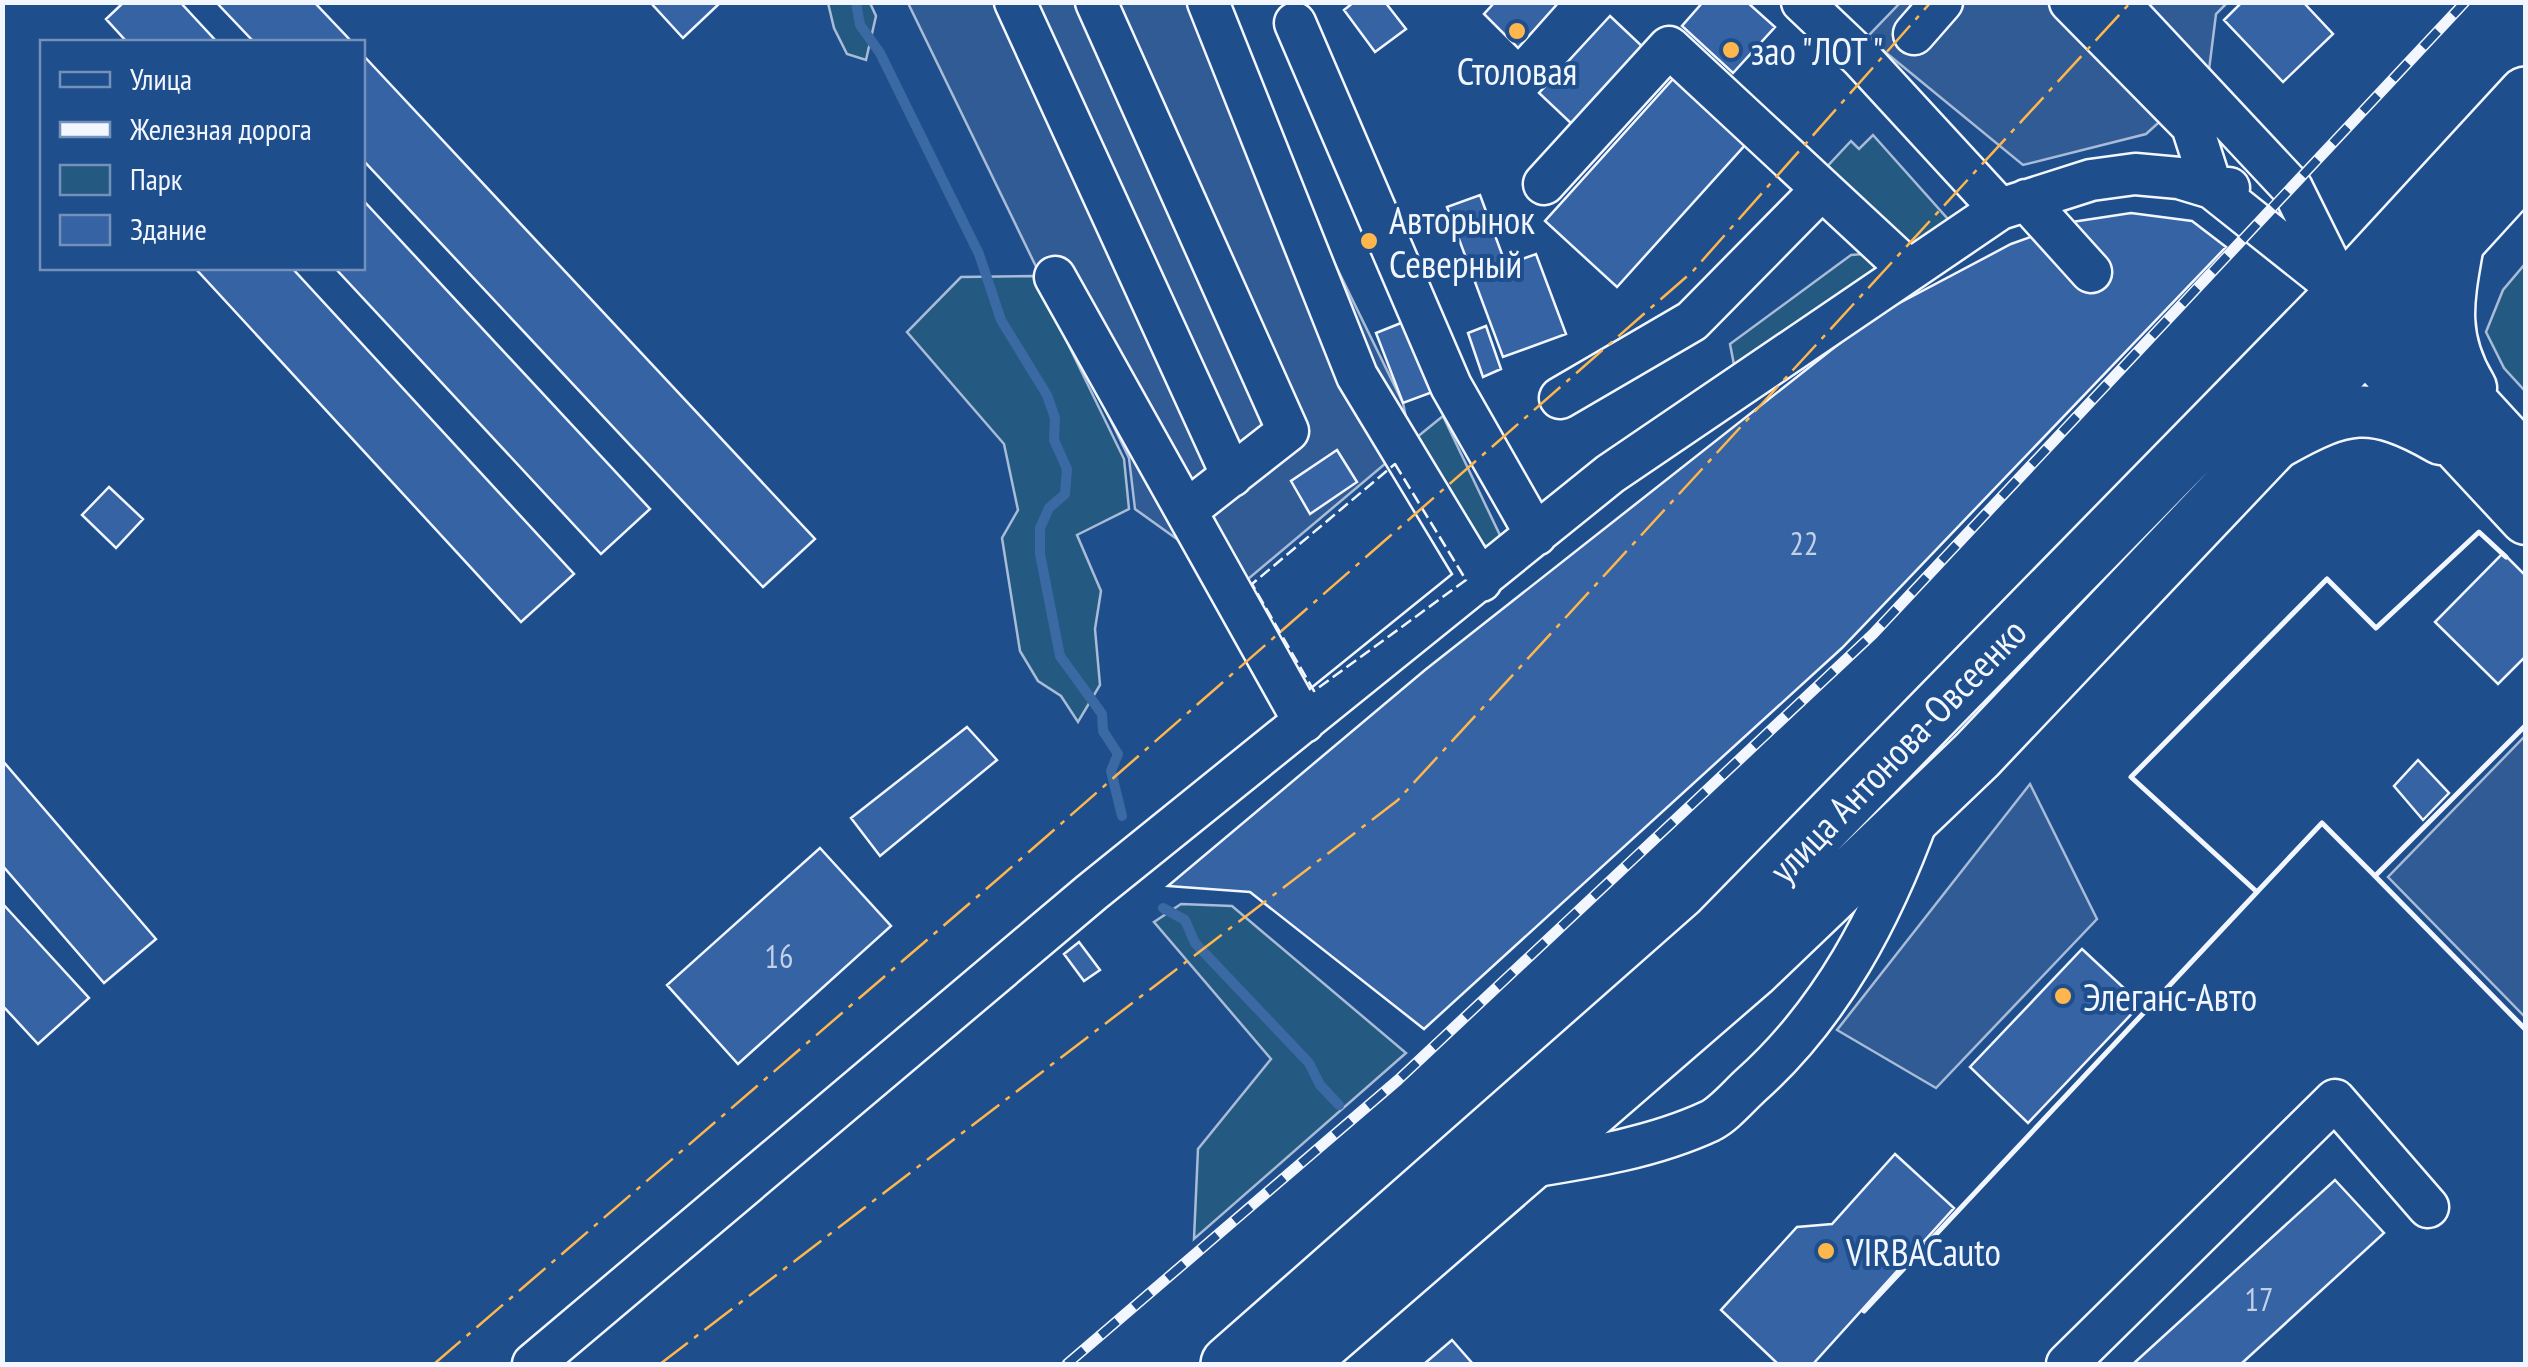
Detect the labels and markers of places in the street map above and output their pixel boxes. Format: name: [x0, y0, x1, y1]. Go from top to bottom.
marker: Столовая: [1506, 20, 1528, 42]
place label: зао "ЛОТ ": [1751, 26, 1883, 75]
marker: зао "ЛОТ ": [1720, 39, 1742, 61]
place label: Столовая: [1457, 46, 1577, 95]
place label: Авторынок Северный: [1389, 195, 1535, 288]
marker: Авторынок Северный: [1358, 230, 1380, 252]
place label: Элеганс-Авто: [2083, 972, 2257, 1021]
marker: Элеганс-Авто: [2052, 985, 2074, 1007]
place label: VIRBACauto: [1845, 1227, 2001, 1276]
marker: VIRBACauto: [1815, 1240, 1837, 1262]

